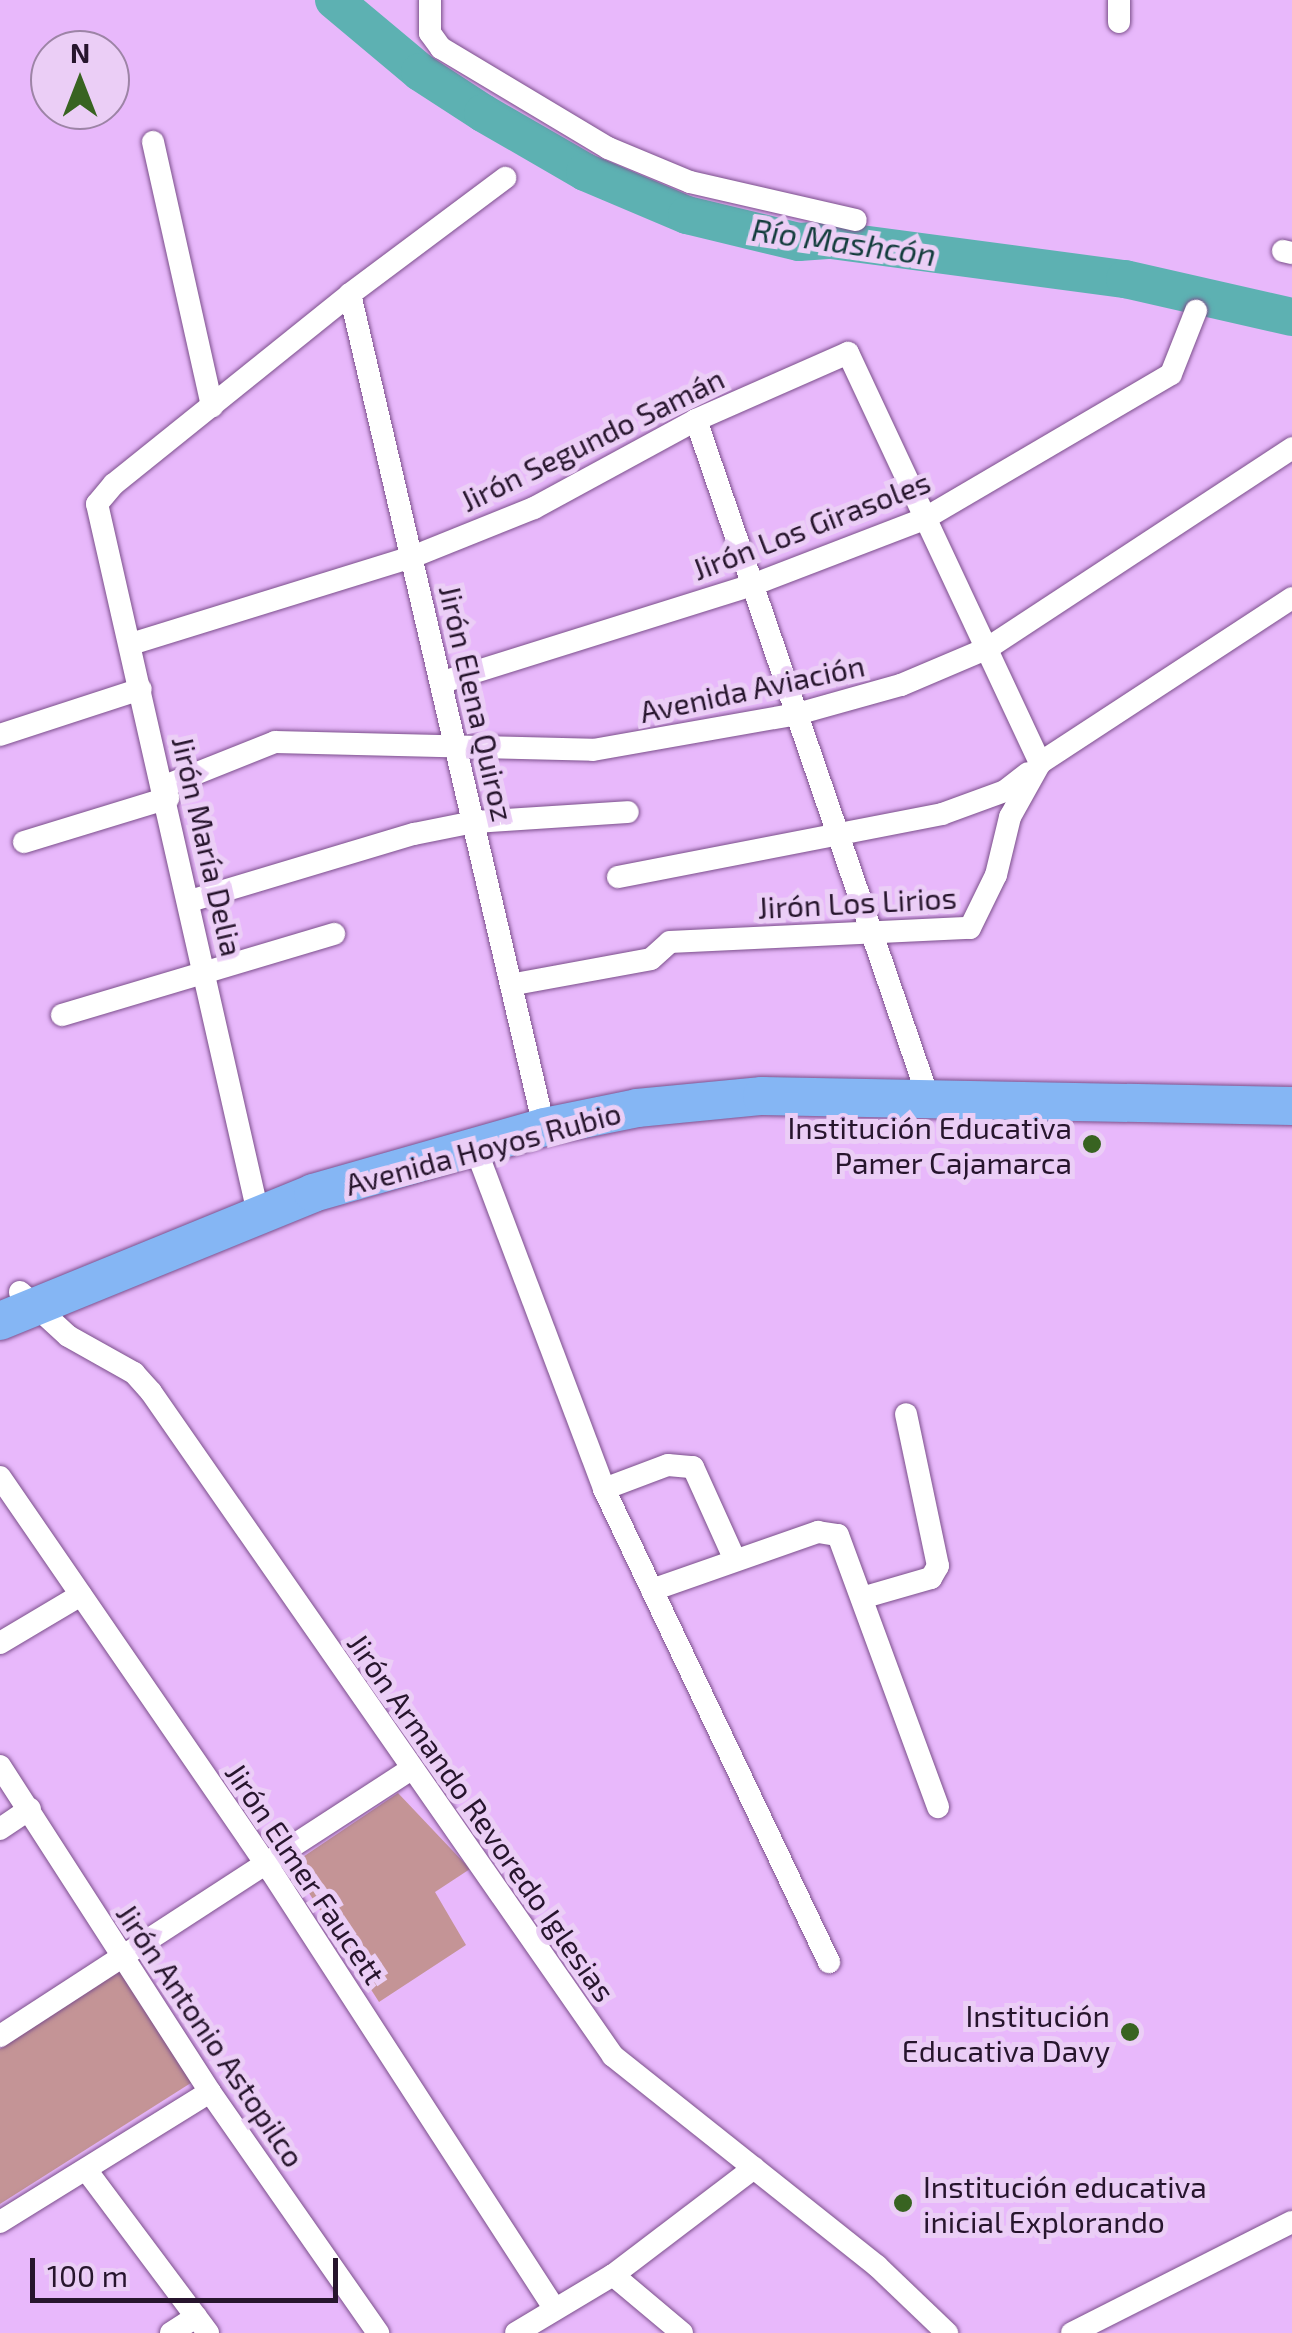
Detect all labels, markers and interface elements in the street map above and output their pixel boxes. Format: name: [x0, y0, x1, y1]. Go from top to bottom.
north arrow: [30, 30, 130, 130]
text: N: [70, 35, 90, 69]
water label: Río Mashcón: [749, 209, 939, 273]
street label: Jirón Segundo Samán: [454, 359, 730, 519]
street label: Jirón Los Girasoles: [687, 463, 935, 587]
street label: Jirón Elena Quiroz: [432, 581, 522, 825]
street label: Avenida Aviación: [636, 647, 868, 729]
street label: Jirón María Delia: [165, 732, 251, 960]
street label: Jirón Los Lirios: [757, 879, 957, 925]
street label: Avenida Hoyos Rubio: [341, 1094, 625, 1202]
place label: Institución Educativa Pamer Cajamarca: [787, 1109, 1072, 1180]
marker: Institución Educativa Pamer Cajamarca: [1081, 1133, 1103, 1155]
street label: Jirón Armando Revoredo Iglesias: [340, 1626, 624, 2008]
street label: Jirón Elmer Faucett: [218, 1755, 394, 1991]
street label: Jirón Antonio Astopilco: [109, 1896, 313, 2174]
place label: Institución Educativa Davy: [902, 1997, 1110, 2068]
marker: Institución Educativa Davy: [1119, 2021, 1141, 2043]
place label: Institución educativa inicial Explorando: [923, 2168, 1207, 2238]
marker: Institución educativa inicial Explorando: [892, 2192, 914, 2214]
scale bar: [35, 2238, 342, 2300]
text: 100 m: [47, 2257, 128, 2293]

